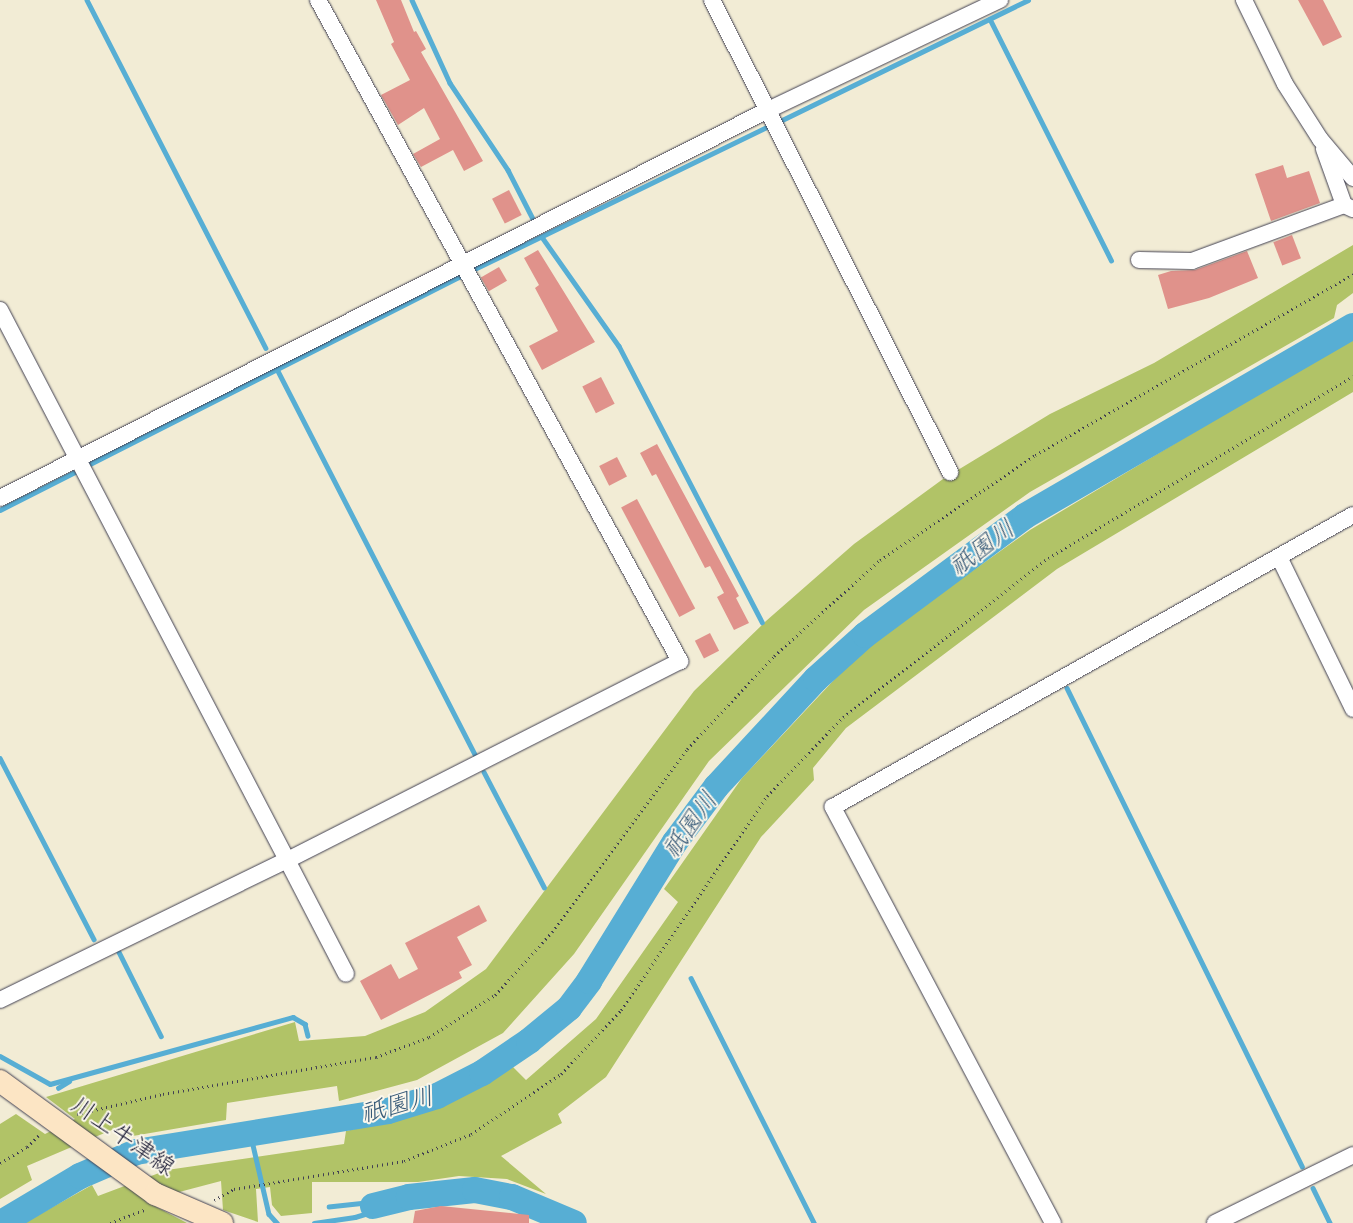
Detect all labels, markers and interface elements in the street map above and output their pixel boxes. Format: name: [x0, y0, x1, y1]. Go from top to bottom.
water label: 祇園川: [943, 513, 1021, 583]
water label: 祇園川: [656, 786, 724, 864]
water label: 祇園川: [357, 1081, 437, 1129]
street label: 川上牛津線: [66, 1090, 180, 1182]

